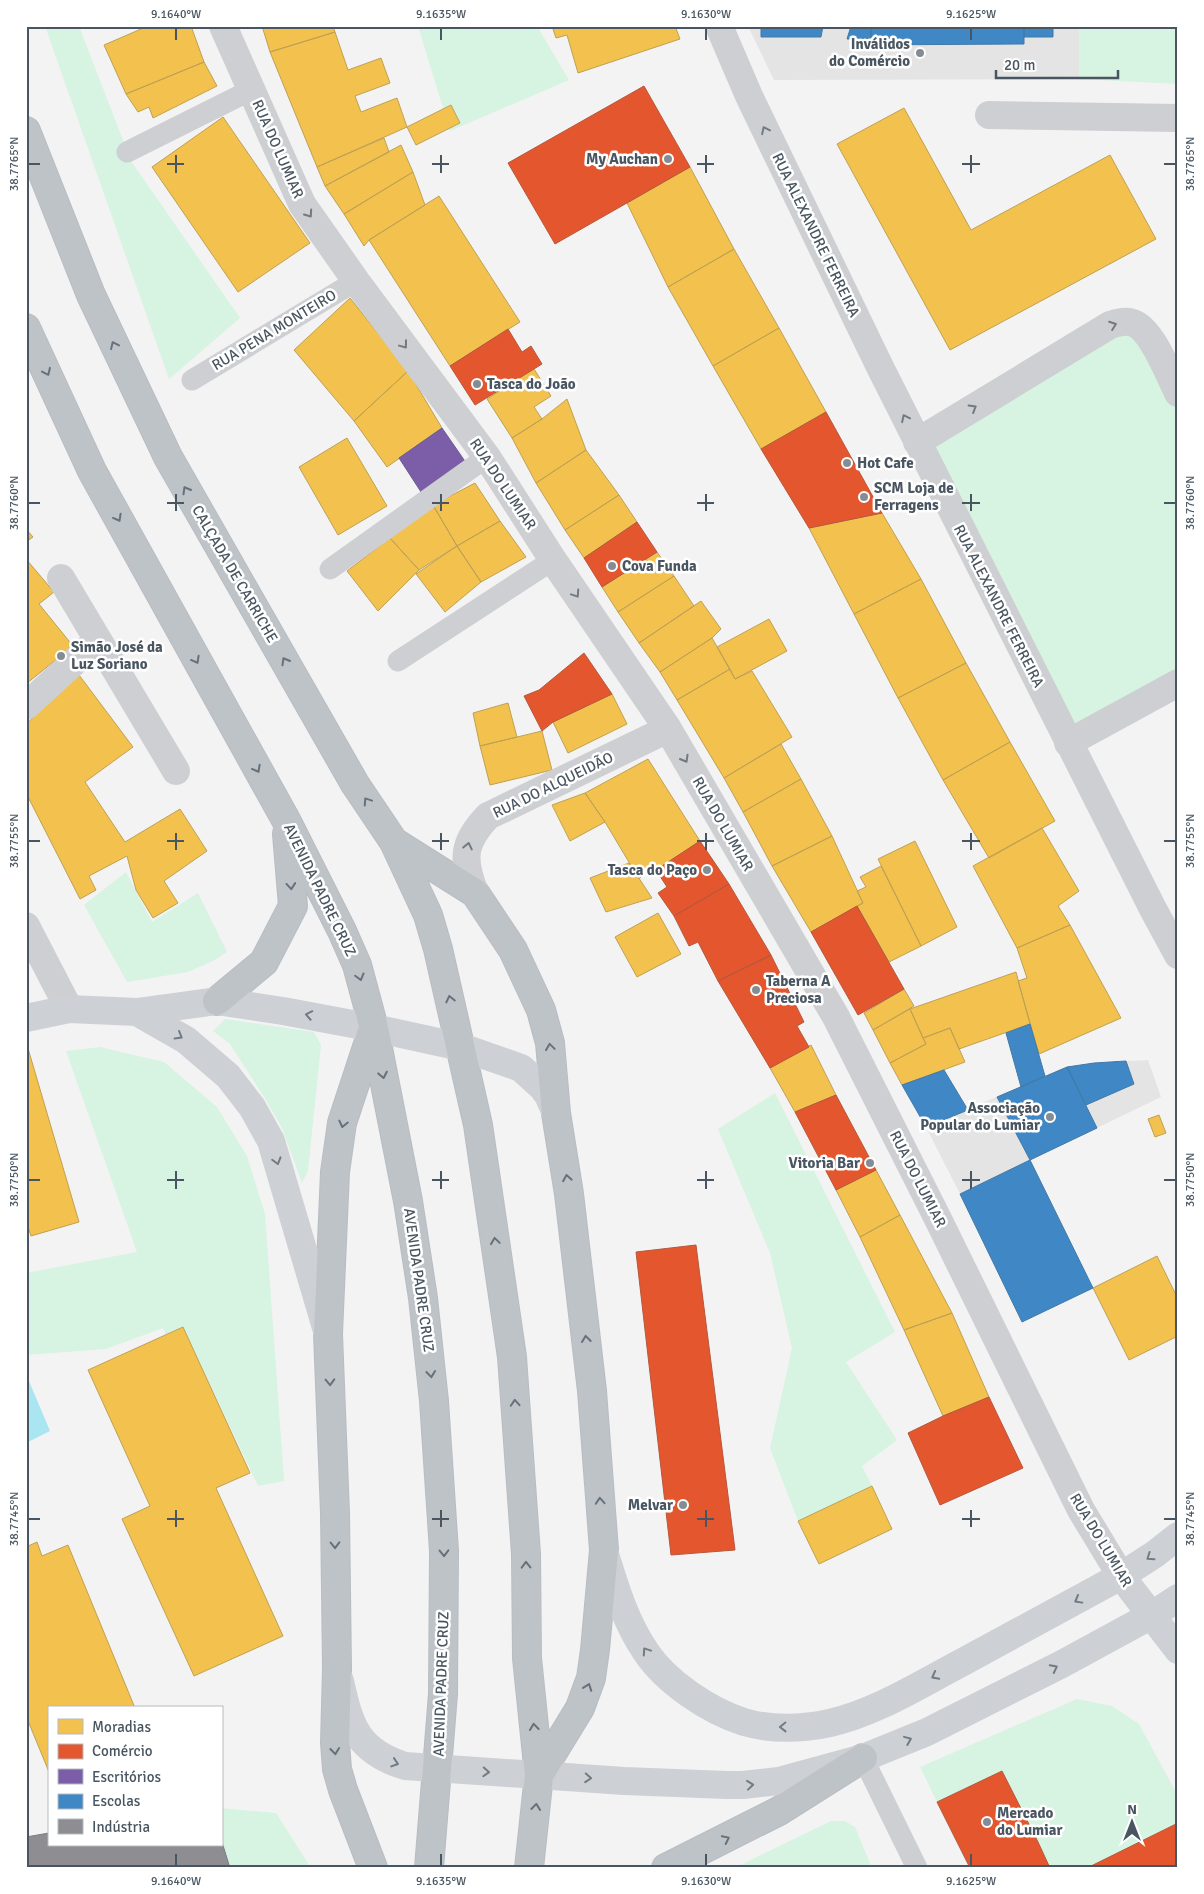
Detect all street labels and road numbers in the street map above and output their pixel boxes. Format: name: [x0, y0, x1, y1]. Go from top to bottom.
street label: RUA DO LUMIAR: [248, 97, 308, 201]
street label: RUA ALEXANDRE FERREIRA: [768, 150, 864, 320]
street label: RUA PENA MONTEIRO: [209, 286, 340, 374]
street label: RUA DO LUMIAR: [466, 435, 540, 533]
street label: CALÇADA DE CARRICHE: [188, 502, 282, 646]
street label: RUA ALEXANDRE FERREIRA: [950, 522, 1048, 690]
street label: RUA DO ALQUEIDÃO: [489, 747, 616, 822]
street label: RUA DO LUMIAR: [689, 774, 757, 874]
street label: AVENIDA PADRE CRUZ: [280, 821, 360, 959]
street label: RUA DO LUMIAR: [886, 1128, 950, 1230]
street label: AVENIDA PADRE CRUZ: [400, 1207, 438, 1353]
street label: RUA DO LUMIAR: [1066, 1490, 1136, 1590]
street label: AVENIDA PADRE CRUZ: [429, 1611, 453, 1757]

